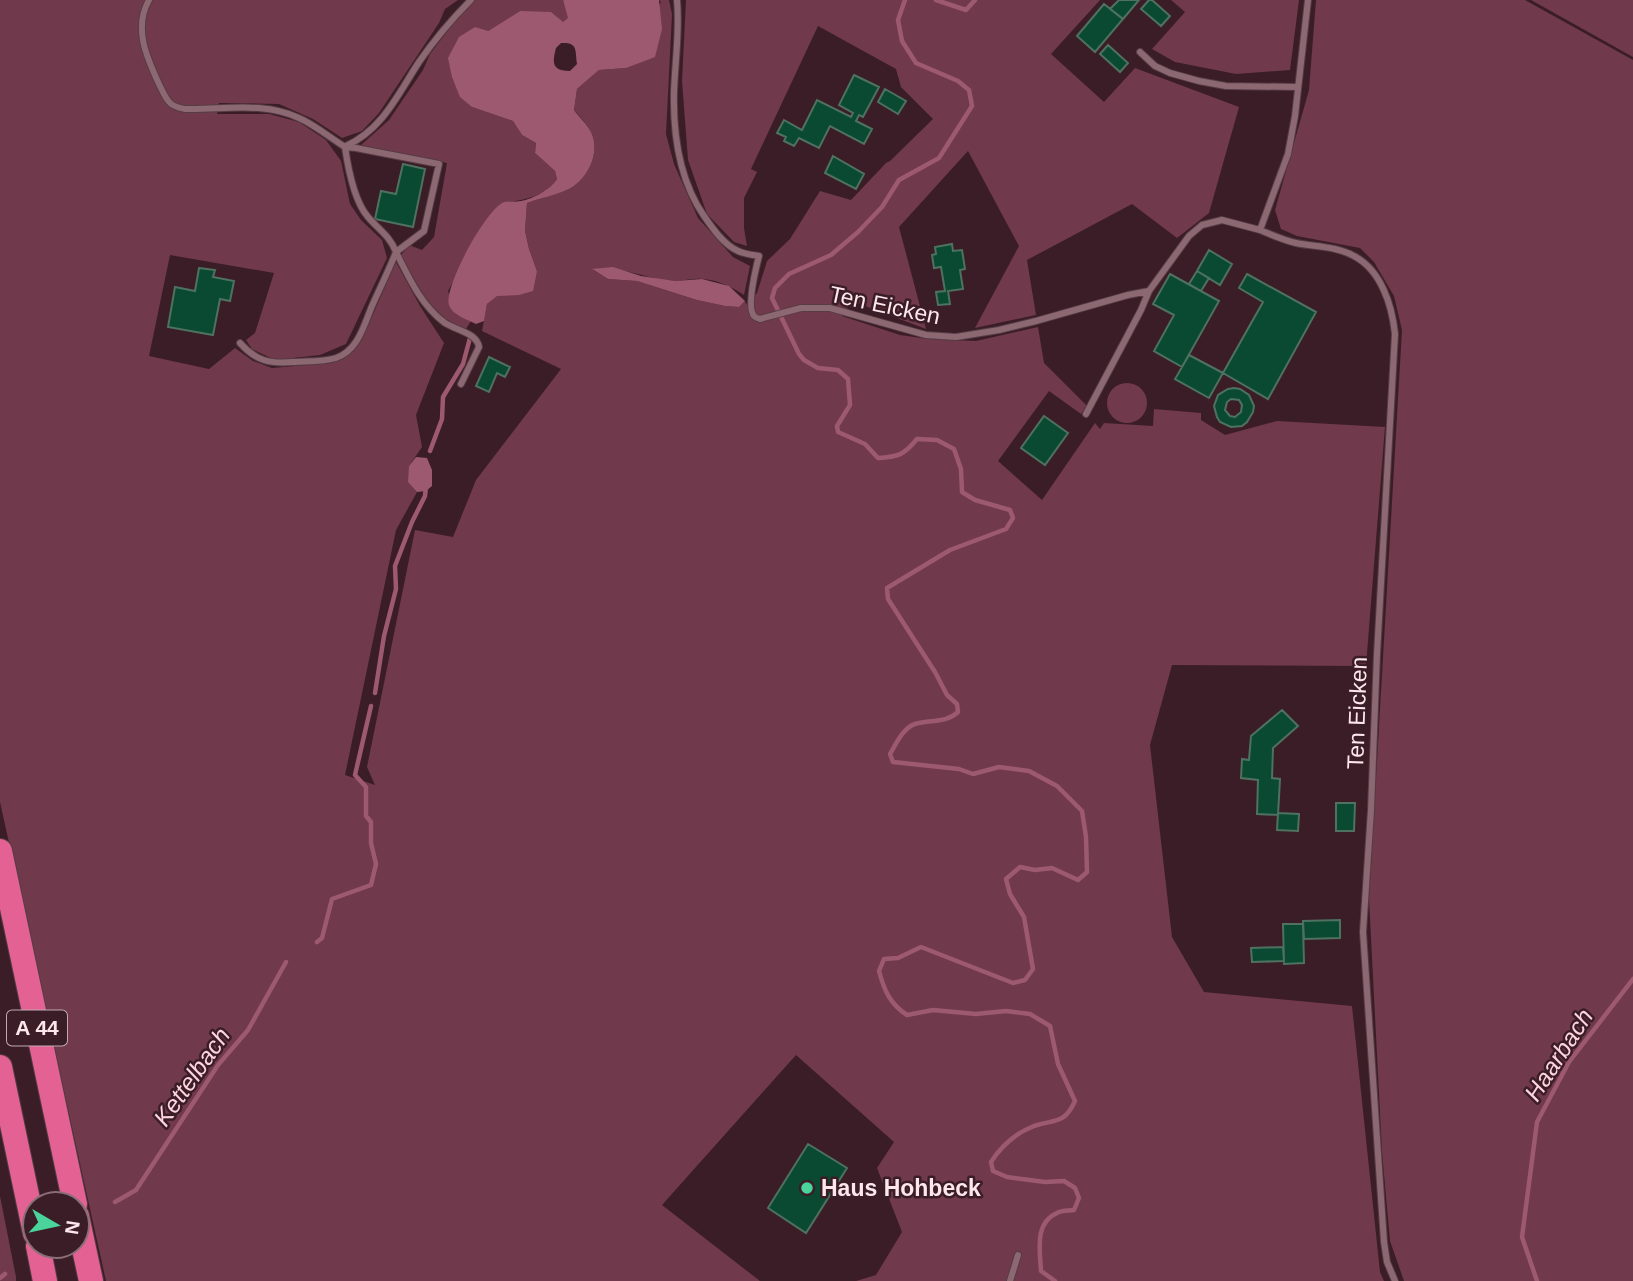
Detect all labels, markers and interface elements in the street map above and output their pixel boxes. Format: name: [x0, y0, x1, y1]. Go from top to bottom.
street label: Ten Eicken: [827, 281, 943, 329]
street label: Ten Eicken: [1342, 656, 1372, 770]
water label: Haarbach: [1519, 1004, 1598, 1106]
road number: A 44: [7, 1010, 67, 1046]
water label: Kettelbach: [148, 1023, 235, 1131]
place label: Haus Hohbeck: [821, 1175, 981, 1201]
marker: Haus Hohbeck: [799, 1180, 815, 1196]
north arrow: [21, 1190, 91, 1260]
text: N: [61, 1219, 84, 1236]

